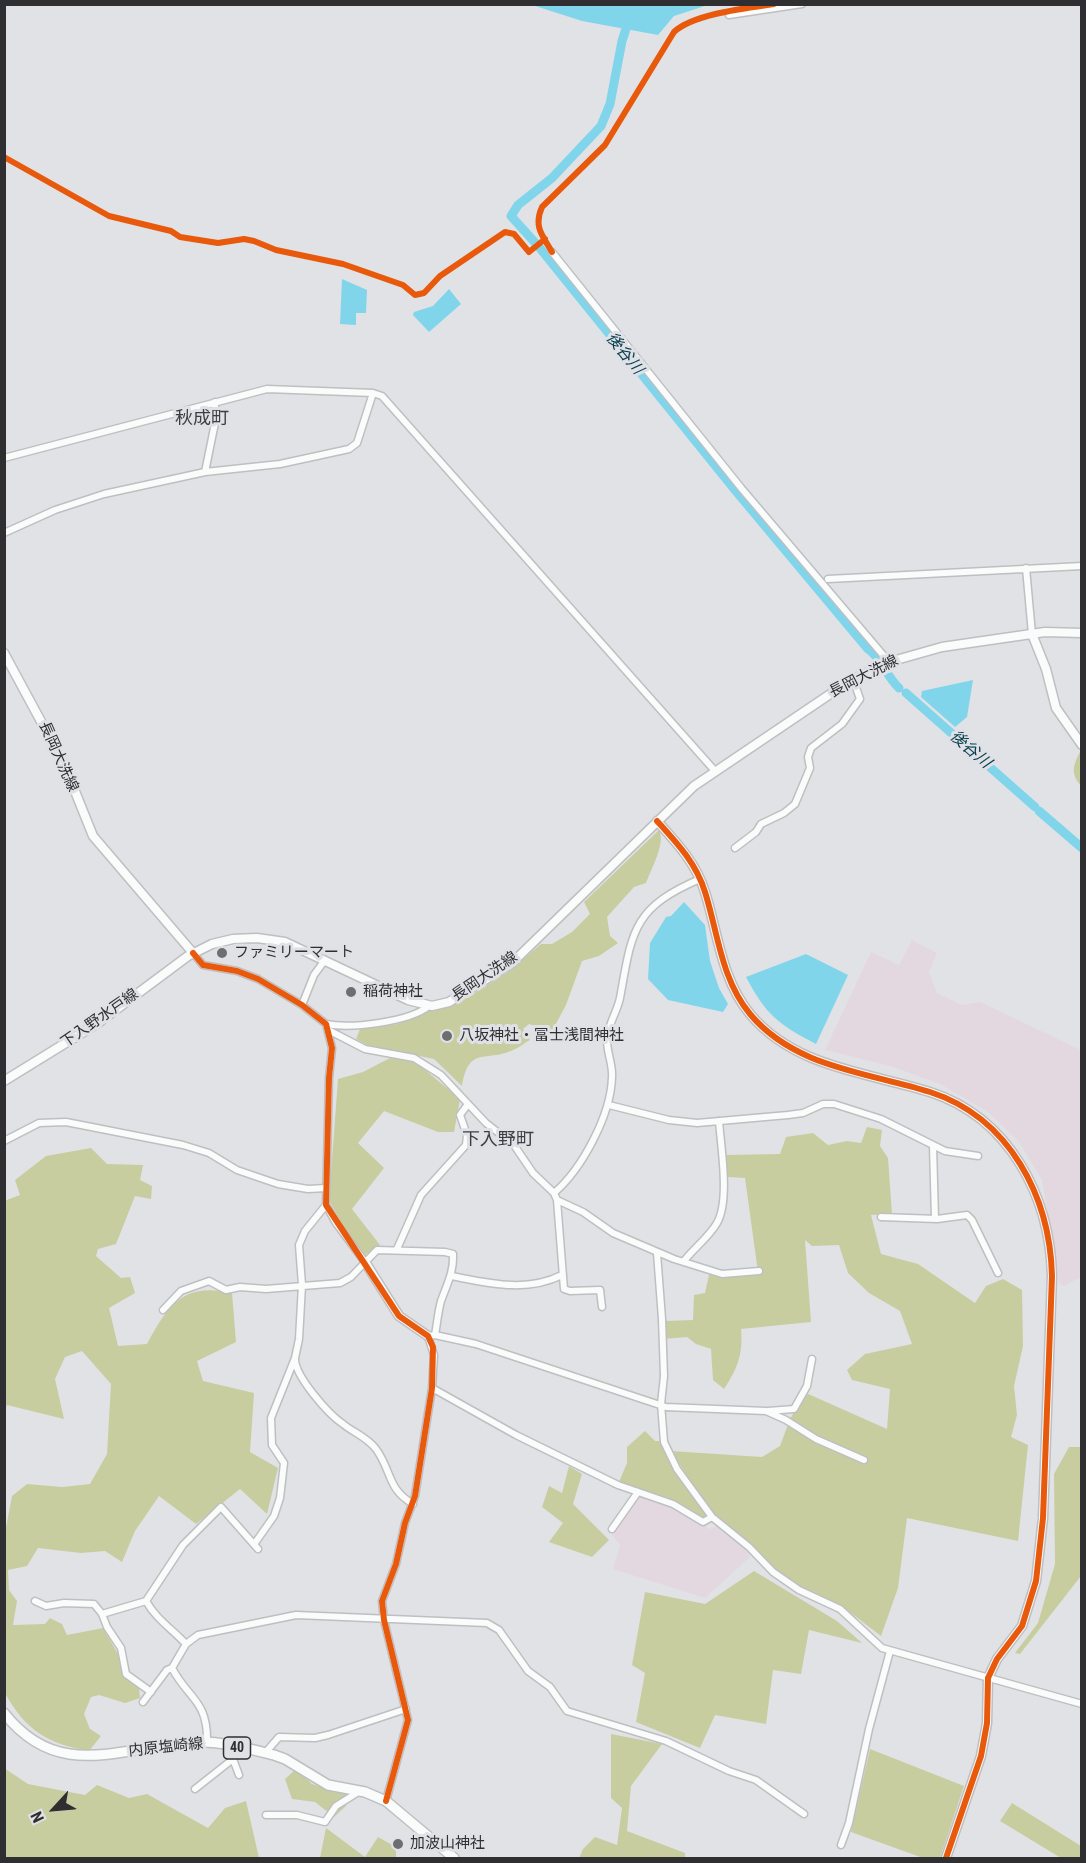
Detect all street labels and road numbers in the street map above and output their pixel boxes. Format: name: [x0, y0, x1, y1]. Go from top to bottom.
street label: 長岡大洗線: [827, 652, 901, 702]
street label: 長岡大洗線: [35, 719, 81, 795]
street label: 長岡大洗線: [449, 949, 521, 1005]
street label: 下入野水戸線: [58, 986, 142, 1052]
street label: 内原塩崎線: [128, 1735, 204, 1761]
road number: 40: [224, 1737, 250, 1759]

